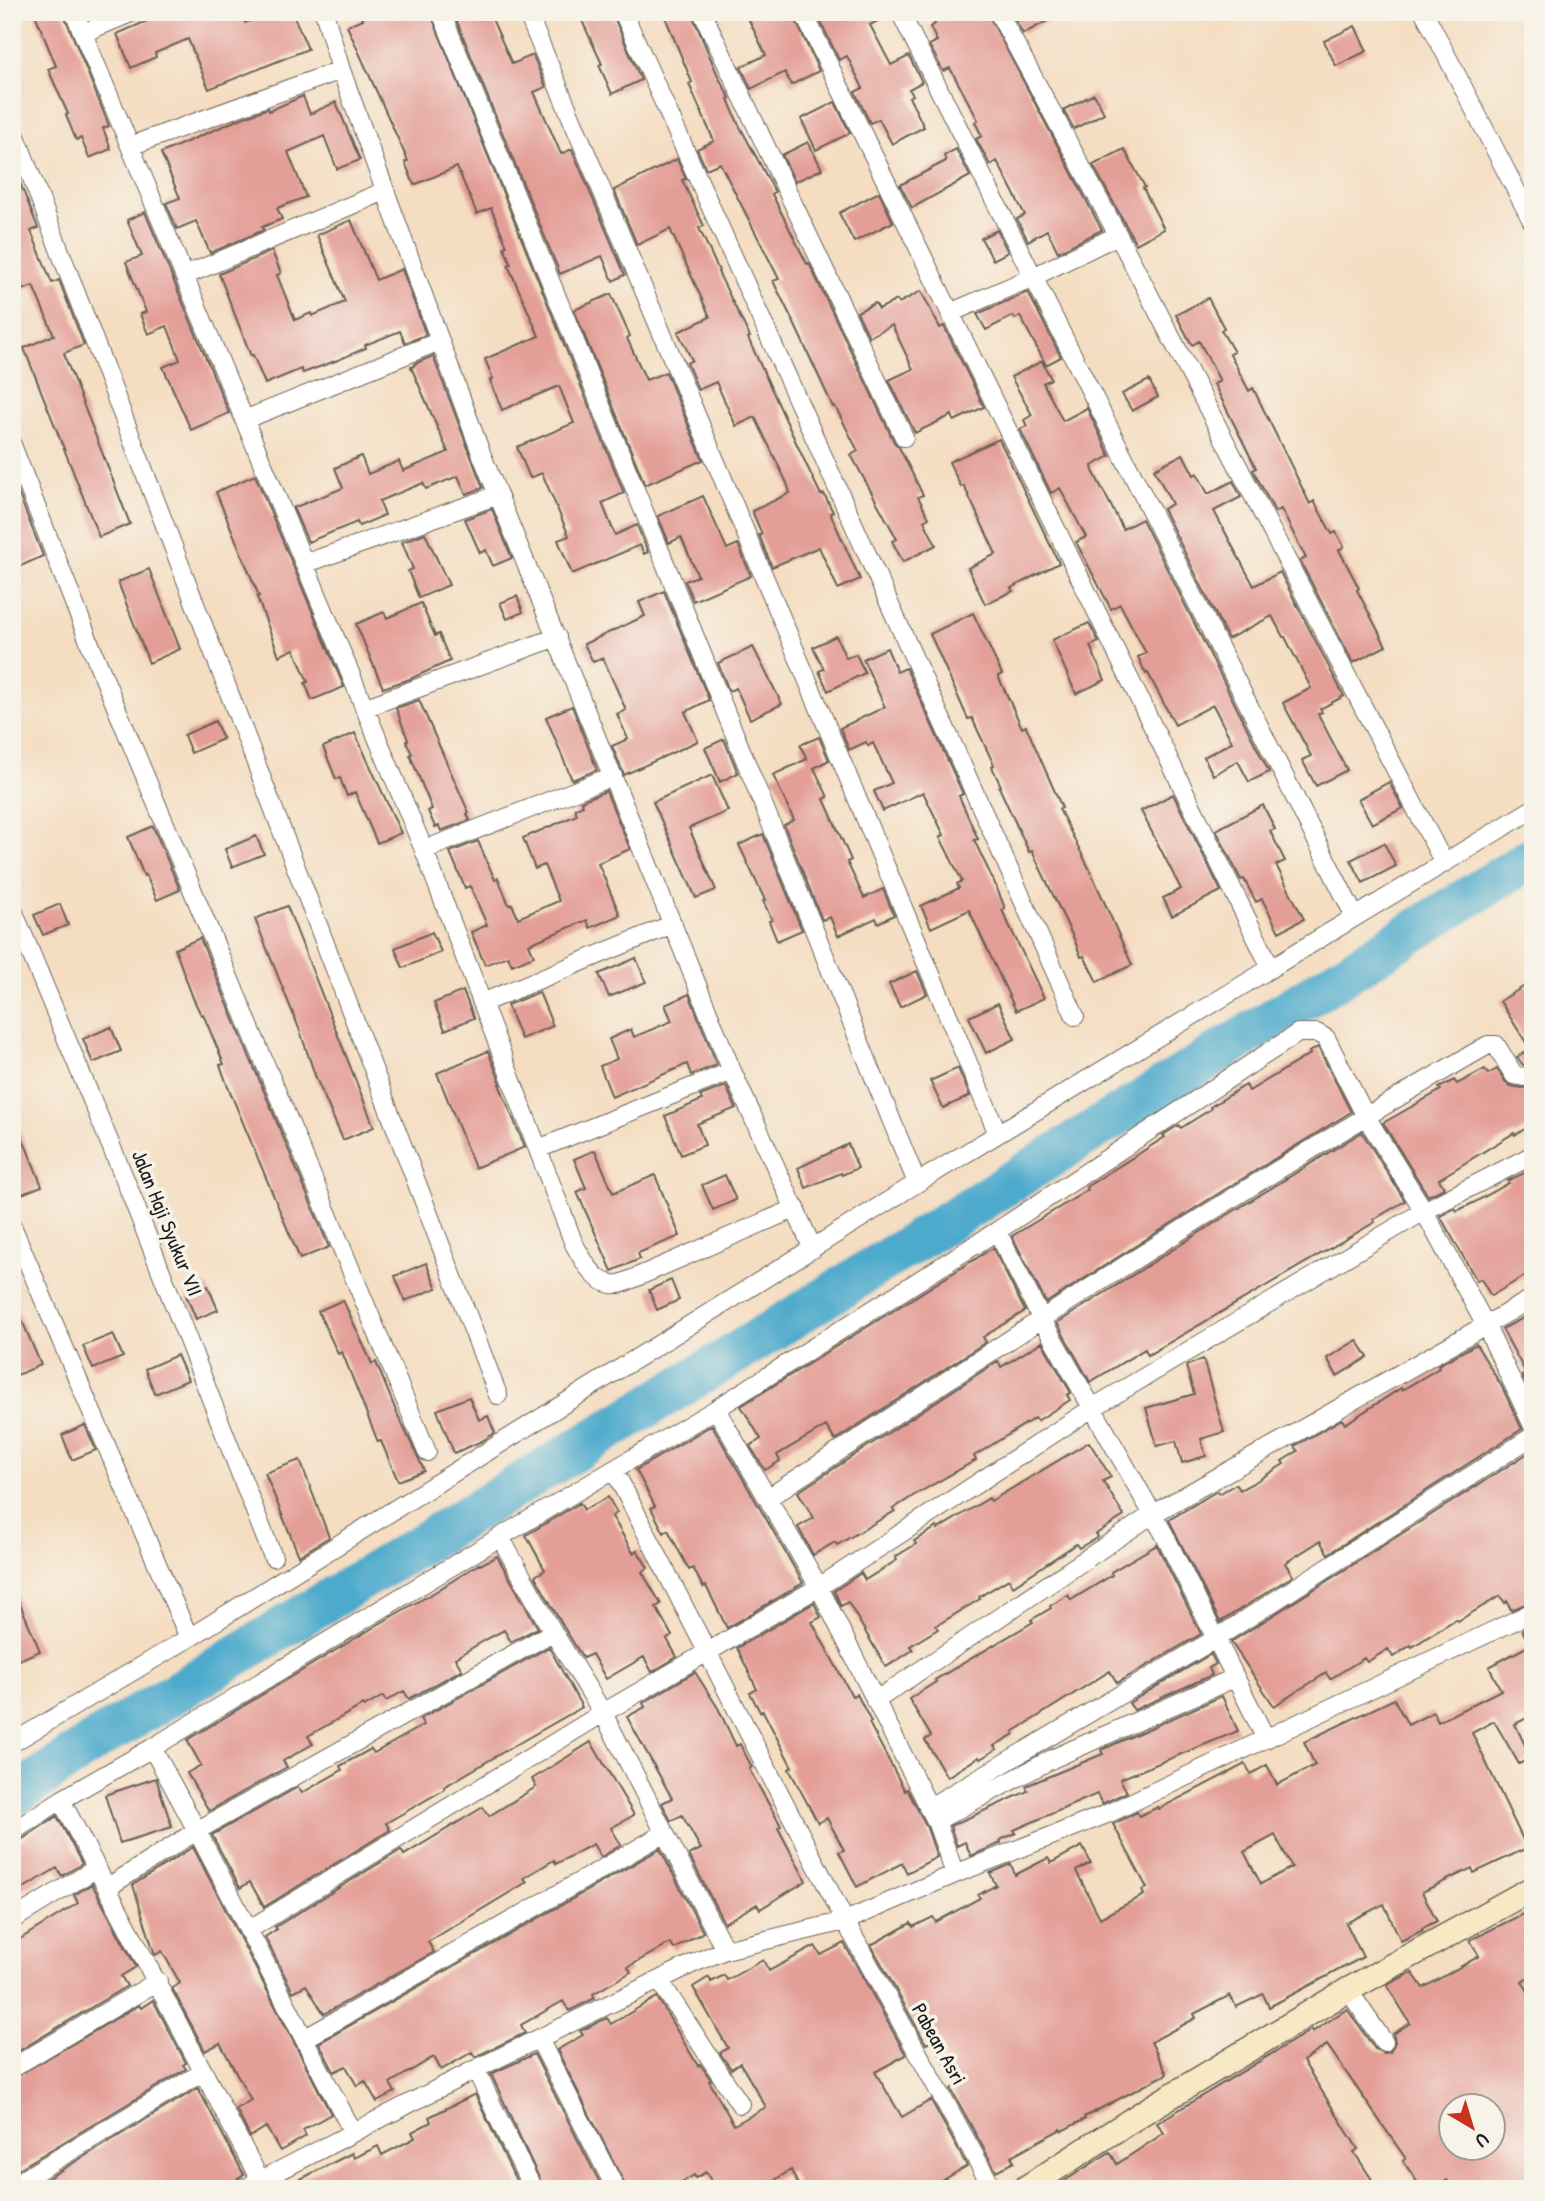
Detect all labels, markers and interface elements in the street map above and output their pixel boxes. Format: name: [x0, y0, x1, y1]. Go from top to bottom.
street label: Jalan Haji Syukur VII: [125, 1145, 210, 1300]
street label: Pabean Asri: [905, 1998, 974, 2090]
north arrow: [1436, 2092, 1506, 2162]
text: U: [1470, 2127, 1495, 2154]

